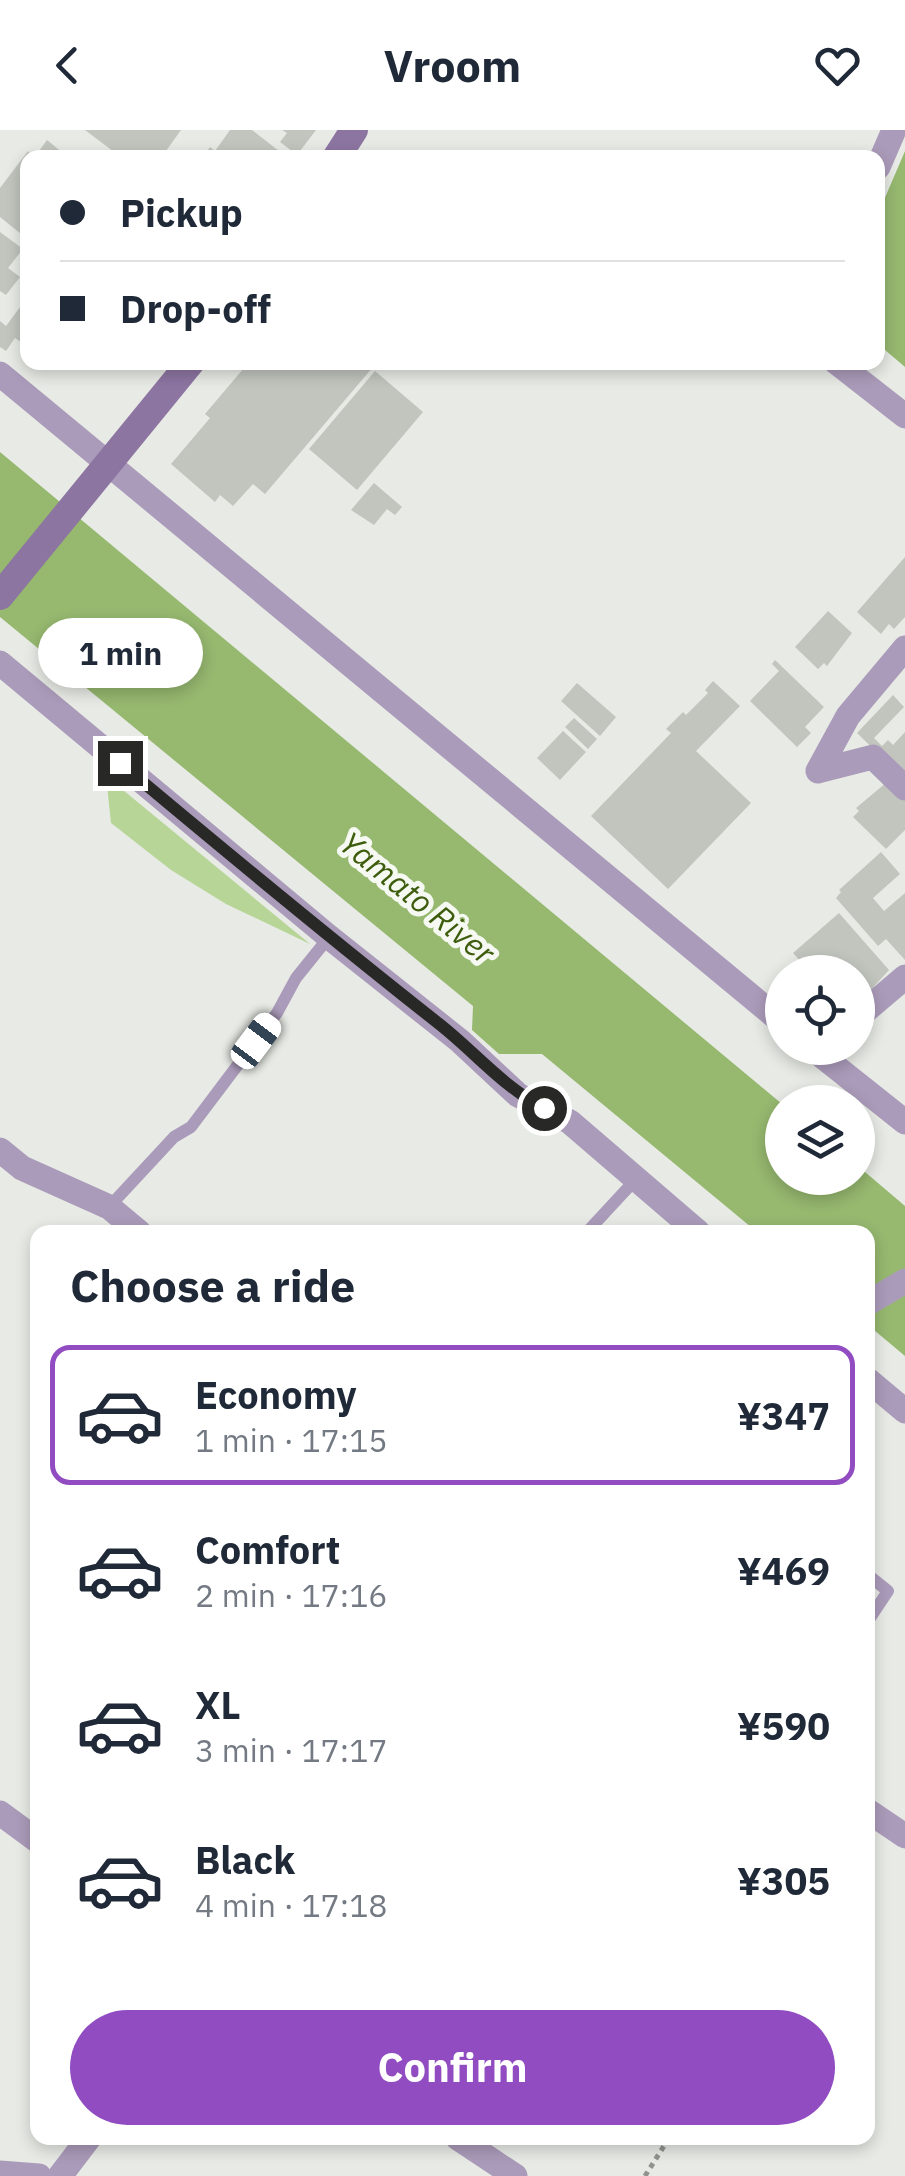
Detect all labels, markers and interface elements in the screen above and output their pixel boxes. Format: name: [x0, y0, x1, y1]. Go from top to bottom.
text: Vroom: [384, 36, 521, 94]
icon: back: [40, 38, 95, 93]
icon: heart: [810, 38, 865, 93]
text: Pickup: [120, 188, 243, 237]
text: Drop-off: [120, 284, 271, 333]
callout: 1 min: [38, 618, 202, 688]
text: 1 min: [79, 632, 162, 674]
route end: [98, 741, 143, 786]
water label: Yamato River: [331, 822, 505, 974]
map controls: [765, 955, 875, 1195]
button: locate: [765, 955, 875, 1065]
car: [226, 1008, 286, 1074]
button: layers: [765, 1085, 875, 1195]
route start: [522, 1086, 567, 1131]
text: Choose a ride: [70, 1256, 355, 1314]
icon: car: [75, 1370, 165, 1460]
text: Economy: [195, 1370, 357, 1419]
text: ¥347: [737, 1391, 830, 1440]
text: 1 min · 17:15: [195, 1419, 388, 1461]
icon: car: [75, 1525, 165, 1615]
text: Comfort: [195, 1525, 340, 1574]
text: ¥469: [737, 1546, 830, 1595]
text: 2 min · 17:16: [195, 1574, 388, 1616]
icon: car: [75, 1680, 165, 1770]
text: XL: [195, 1680, 241, 1729]
text: ¥590: [737, 1701, 830, 1750]
text: 3 min · 17:17: [195, 1729, 388, 1771]
icon: car: [75, 1835, 165, 1925]
text: Black: [195, 1835, 295, 1884]
text: ¥305: [737, 1856, 830, 1905]
text: 4 min · 17:18: [195, 1884, 388, 1926]
button: Confirm: [70, 2010, 835, 2125]

